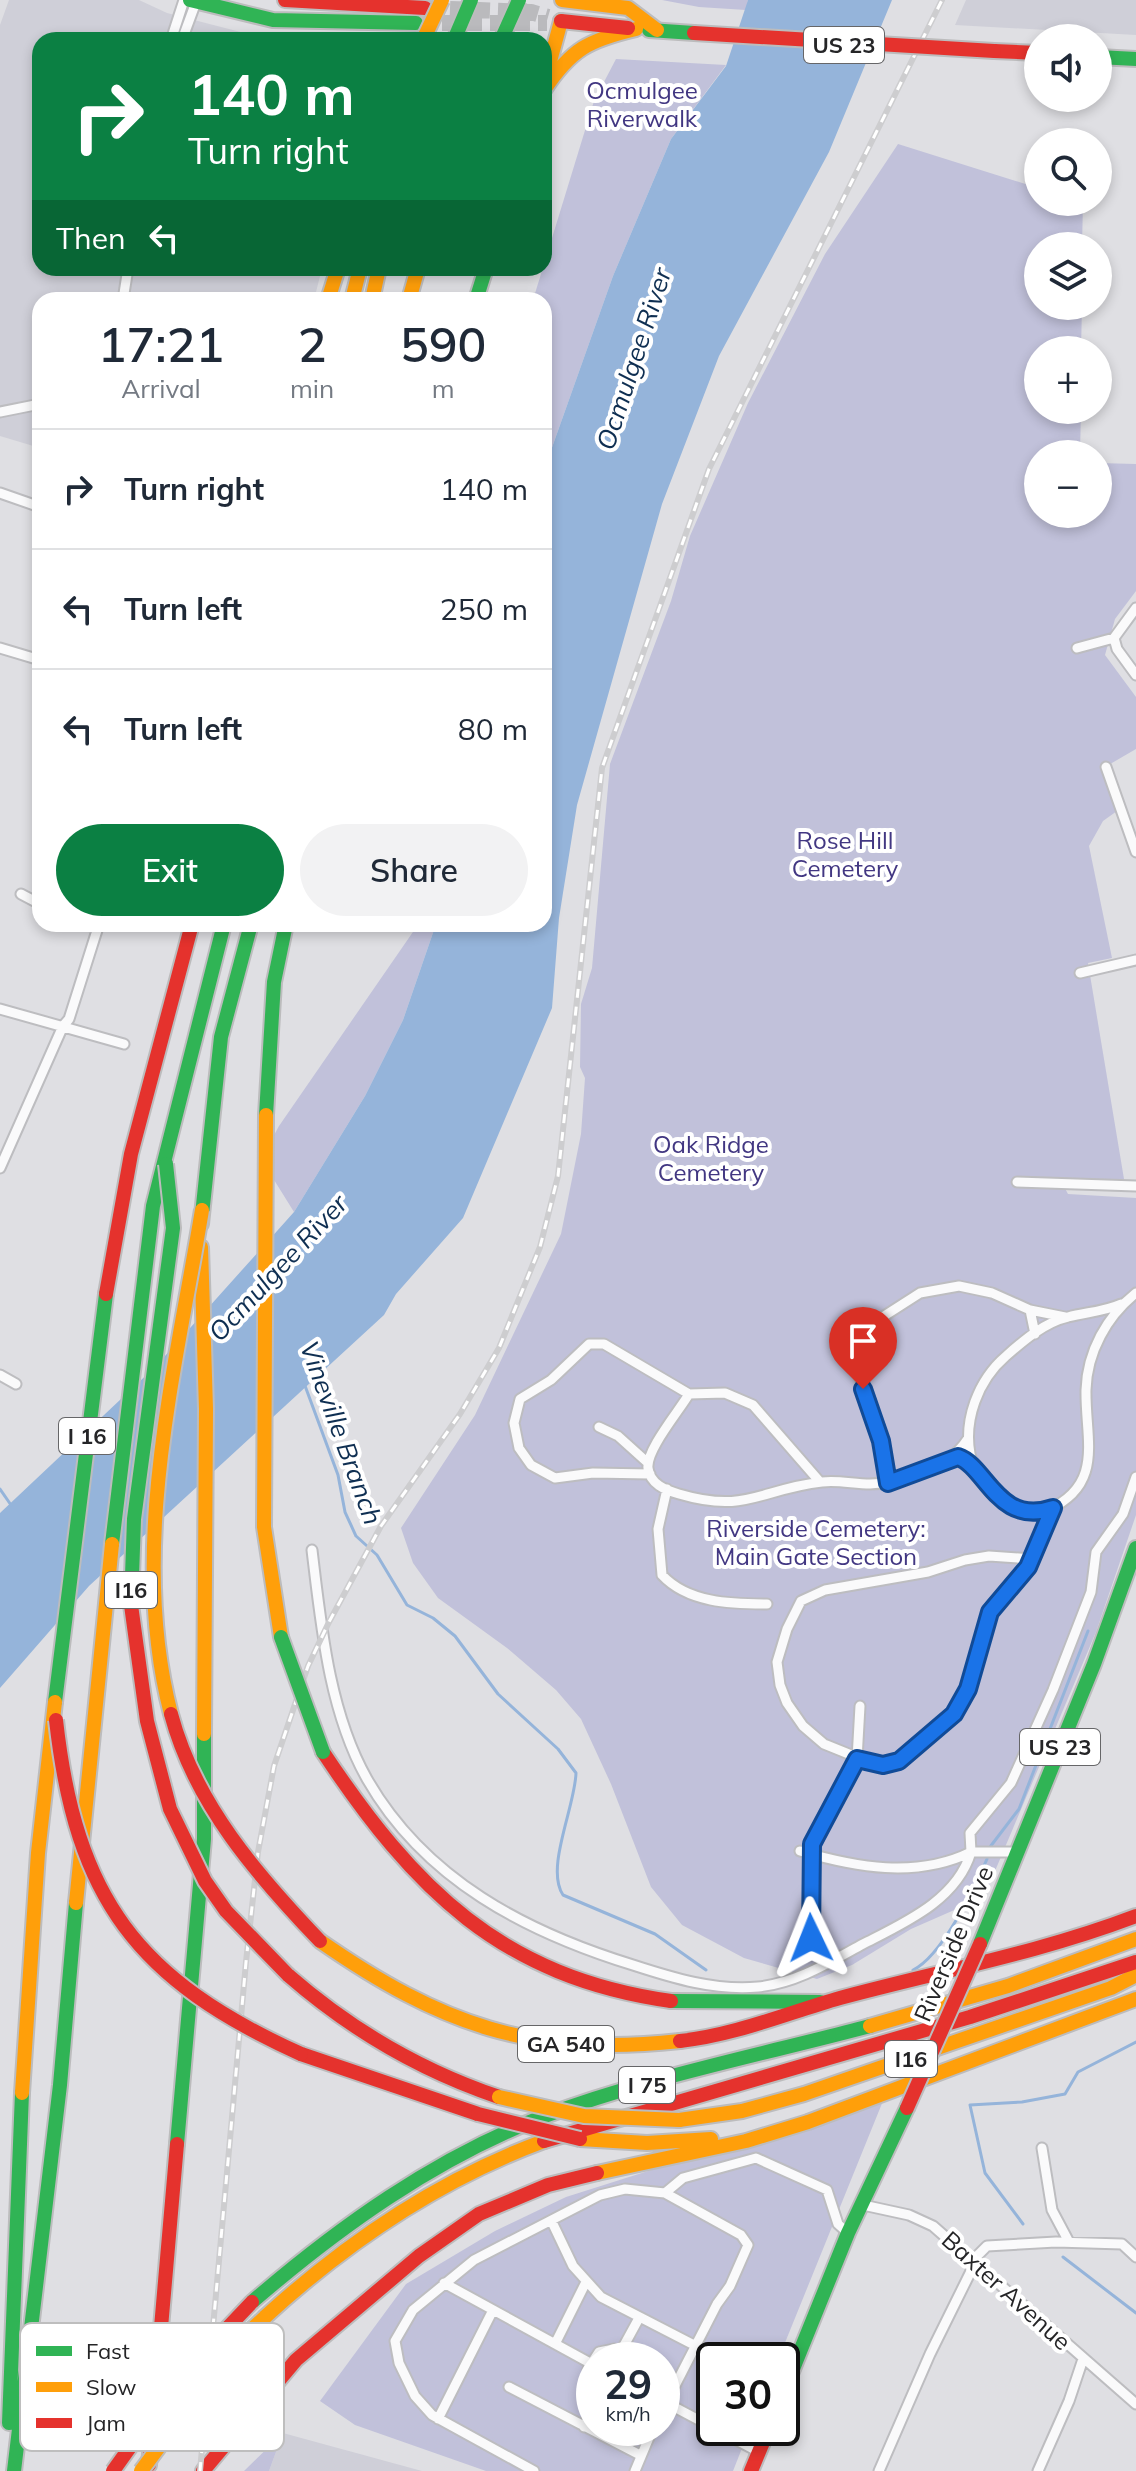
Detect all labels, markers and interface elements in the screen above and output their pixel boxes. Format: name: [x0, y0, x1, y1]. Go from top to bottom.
map controls: [1024, 24, 1112, 528]
button: sound: [1024, 24, 1112, 112]
road number: US 23: [804, 27, 884, 63]
text: 140 m: [188, 59, 355, 129]
icon: right: [56, 64, 160, 168]
park label: Ocmulgee Riverwalk: [586, 75, 698, 133]
text: Turn right: [188, 128, 349, 173]
button: search: [1024, 128, 1112, 216]
icon: left: [142, 216, 186, 260]
text: Then: [56, 219, 126, 257]
button: layers: [1024, 232, 1112, 320]
water label: Ocmulgee River: [589, 262, 679, 454]
text: 17:21: [98, 314, 224, 374]
text: 2: [298, 314, 326, 374]
text: 590: [400, 314, 486, 374]
button: +: [1024, 336, 1112, 424]
text: Arrival: [121, 372, 201, 405]
text: min: [290, 372, 334, 405]
text: m: [432, 372, 455, 405]
button: −: [1024, 440, 1112, 528]
icon: right: [56, 467, 100, 511]
text: Turn right: [124, 470, 264, 508]
text: 140 m: [440, 470, 528, 508]
icon: left: [56, 587, 100, 631]
text: Turn left: [124, 590, 242, 628]
text: 250 m: [440, 590, 528, 628]
icon: left: [56, 707, 100, 751]
text: Turn left: [124, 710, 242, 748]
text: 80 m: [458, 710, 528, 748]
button: Exit: [56, 824, 284, 916]
button: Share: [300, 824, 528, 916]
park label: Rose Hill Cemetery: [792, 825, 898, 883]
park label: Oak Ridge Cemetery: [653, 1129, 769, 1187]
water label: Ocmulgee River: [201, 1186, 355, 1348]
pin: [829, 1307, 897, 1389]
icon: arrive: [841, 1319, 885, 1363]
water label: Vineville Branch: [293, 1337, 390, 1529]
road number: I 16: [59, 1418, 115, 1454]
park label: Riverside Cemetery: Main Gate Section: [706, 1513, 926, 1571]
road number: I16: [105, 1572, 157, 1608]
road number: US 23: [1020, 1729, 1100, 1765]
street label: Riverside Drive: [907, 1861, 999, 2026]
position arrow: [769, 1896, 853, 1980]
road number: GA 540: [518, 2026, 614, 2062]
road number: I16: [885, 2041, 937, 2077]
road number: I 75: [619, 2067, 675, 2103]
street label: Baxter Avenue: [936, 2224, 1077, 2356]
legend: [20, 2323, 284, 2451]
text: Fast: [86, 2337, 130, 2365]
speed limit sign: 30: [696, 2342, 800, 2446]
text: 29: [604, 2359, 652, 2409]
text: Slow: [86, 2373, 136, 2401]
text: km/h: [605, 2401, 651, 2426]
text: Jam: [86, 2409, 126, 2437]

